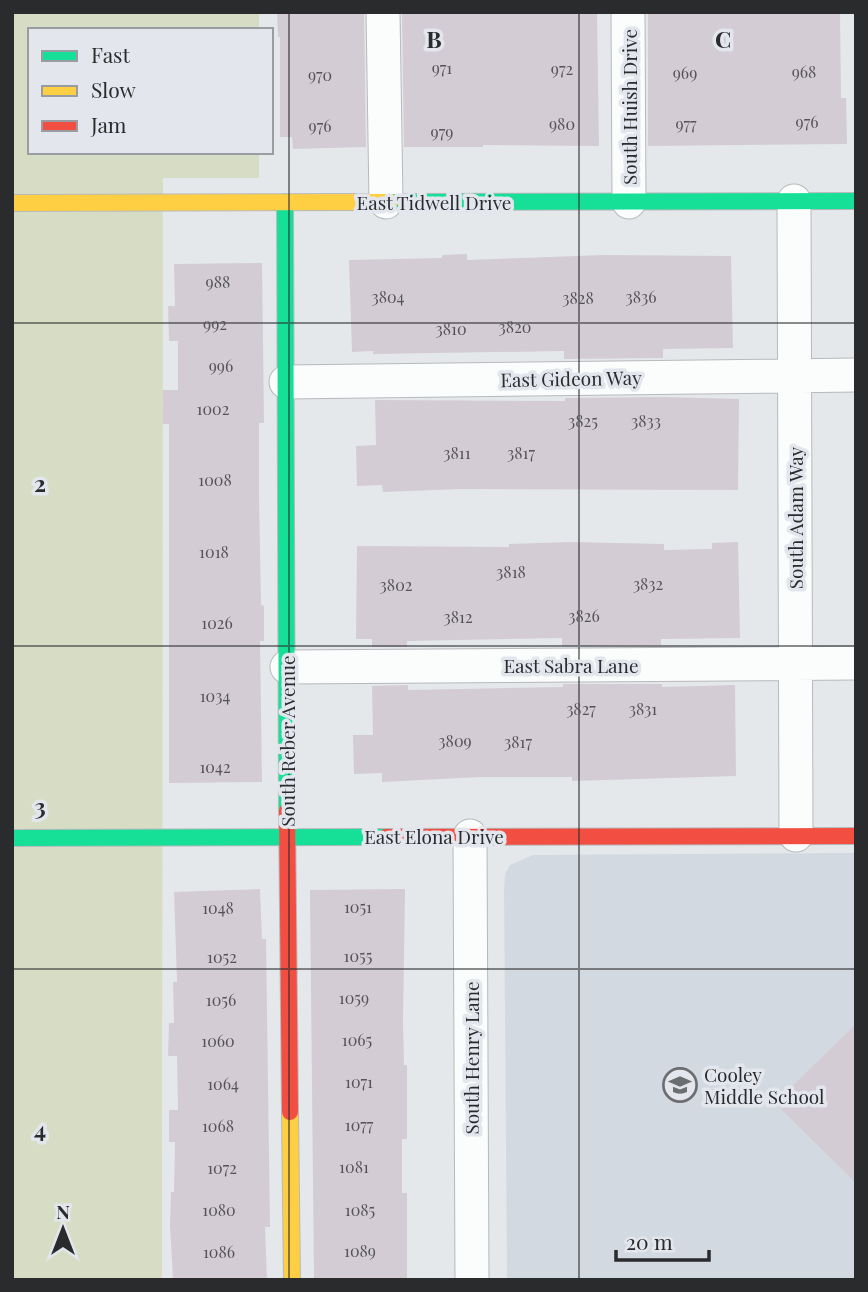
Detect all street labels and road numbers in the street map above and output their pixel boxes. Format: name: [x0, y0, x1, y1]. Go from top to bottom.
street label: South Huish Drive: [616, 29, 642, 185]
street label: East Tidwell Drive: [357, 189, 511, 215]
street label: East Gideon Way: [500, 364, 642, 392]
street label: South Adam Way: [782, 446, 808, 589]
street label: East Sabra Lane: [503, 652, 639, 678]
street label: South Reber Avenue: [274, 655, 300, 827]
street label: East Elona Drive: [364, 823, 504, 849]
street label: South Henry Lane: [458, 981, 484, 1135]

